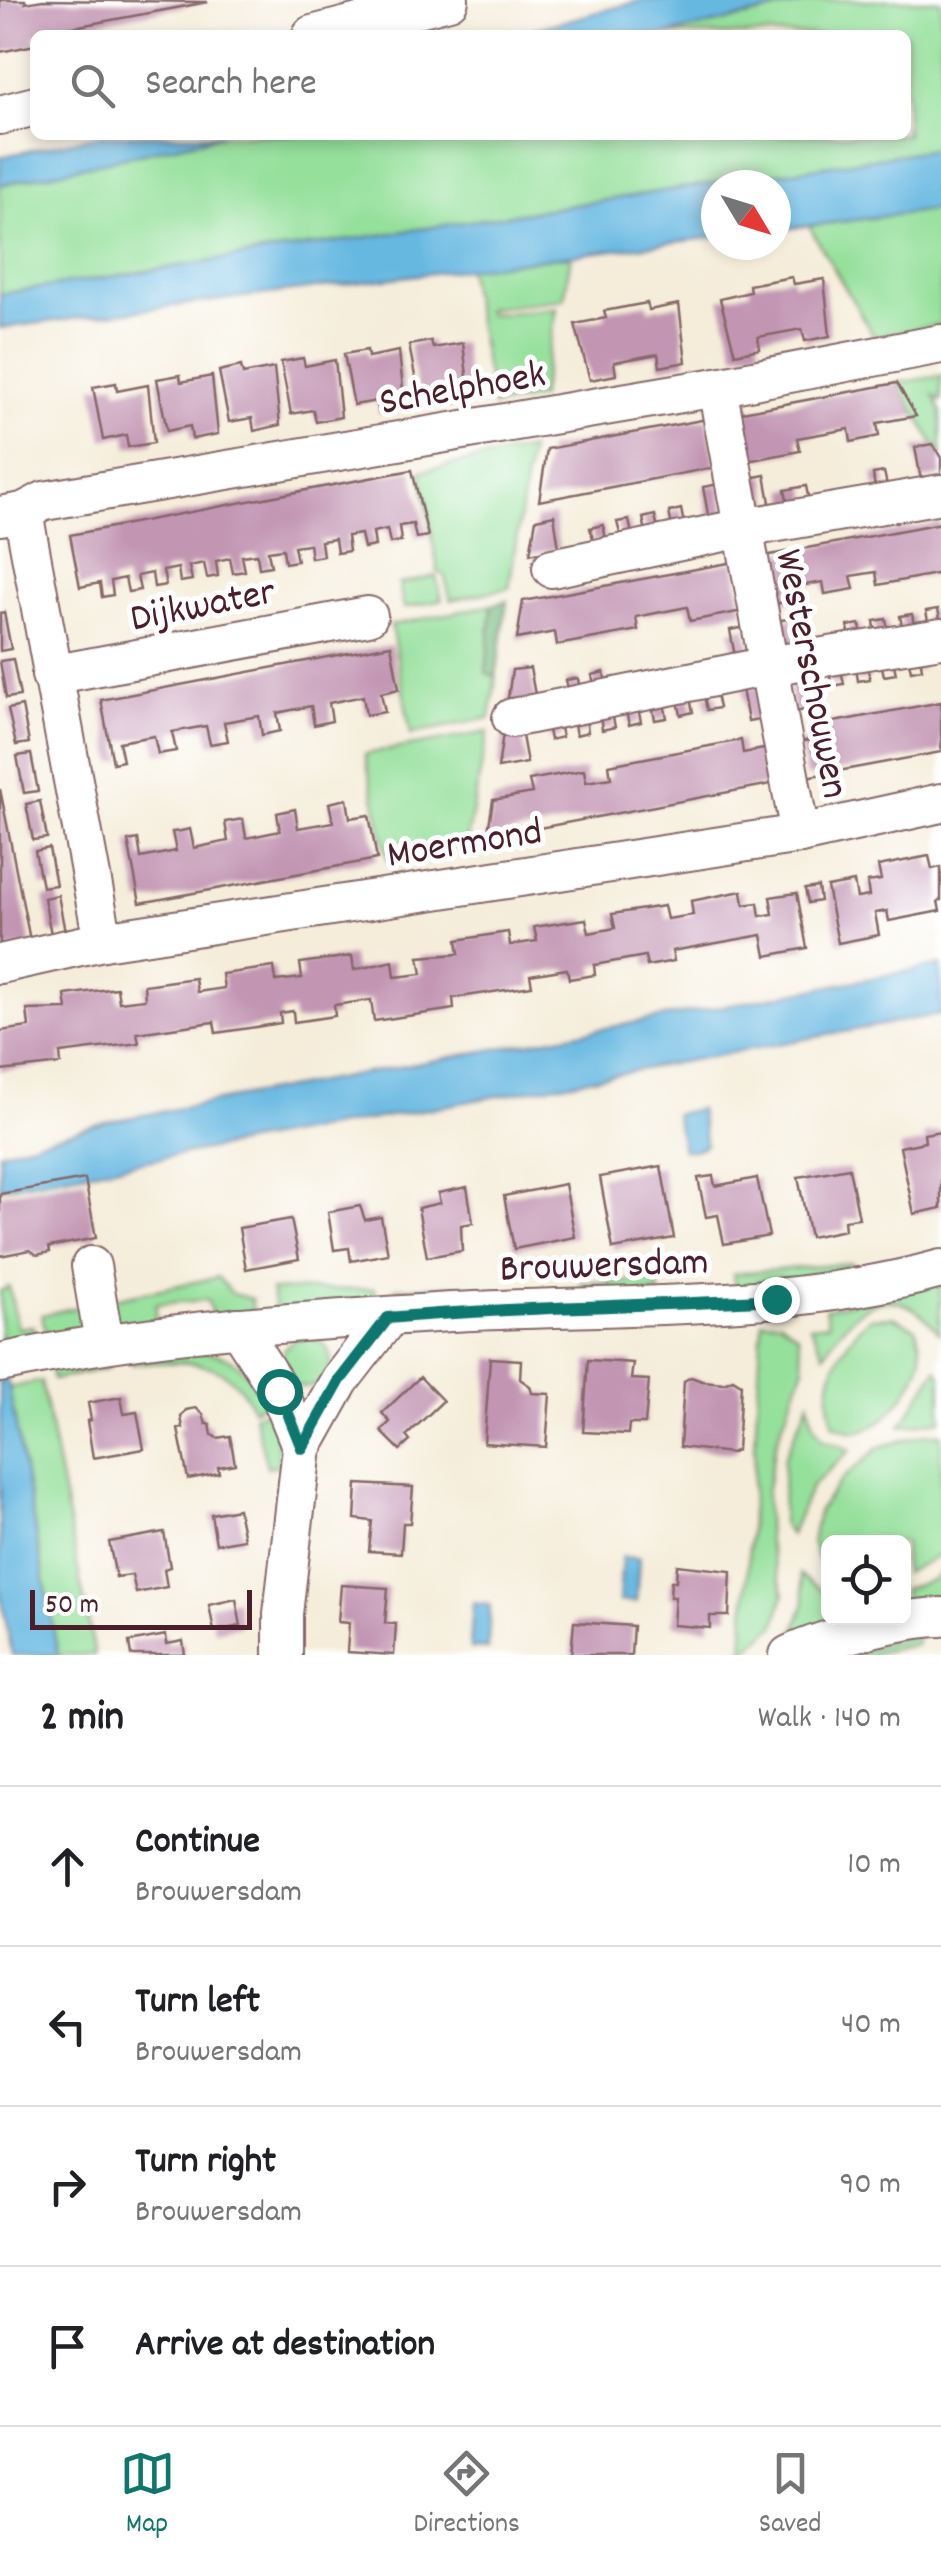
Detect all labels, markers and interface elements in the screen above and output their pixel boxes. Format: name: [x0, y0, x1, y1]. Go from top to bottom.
search box: [30, 30, 911, 140]
icon: search: [65, 58, 120, 113]
text: Search here: [145, 58, 317, 113]
north arrow: [701, 170, 791, 260]
street label: Schelphoek: [376, 349, 551, 434]
street label: Westerschouwen: [757, 545, 861, 804]
street label: Dijkwater: [126, 566, 281, 650]
street label: Moermond: [383, 806, 547, 887]
street label: Brouwersdam: [499, 1236, 710, 1301]
route end: [754, 1277, 800, 1323]
route start: [257, 1369, 303, 1415]
map controls: [821, 1535, 911, 1625]
button: locate: [821, 1535, 911, 1625]
scale bar: [30, 1585, 252, 1630]
text: 50 m: [45, 1587, 99, 1627]
text: 2 min: [40, 1690, 124, 1750]
text: Walk · 140 m: [758, 1697, 901, 1743]
text: Continue: [135, 1816, 260, 1871]
icon: ahead: [40, 1839, 95, 1894]
text: 10 m: [847, 1843, 901, 1889]
text: Brouwersdam: [135, 1871, 302, 1917]
text: Turn left: [135, 1976, 260, 2031]
icon: left: [40, 1999, 95, 2054]
text: 40 m: [841, 2003, 901, 2049]
text: Brouwersdam: [135, 2031, 302, 2077]
text: Turn right: [135, 2136, 276, 2191]
icon: right: [40, 2159, 95, 2214]
text: 90 m: [840, 2163, 901, 2209]
text: Brouwersdam: [135, 2191, 302, 2237]
icon: arrive: [40, 2319, 95, 2374]
text: Arrive at destination: [135, 2319, 435, 2374]
tab: Map: [120, 2446, 175, 2546]
tab: Directions: [414, 2446, 520, 2546]
tab: Saved: [759, 2446, 821, 2546]

